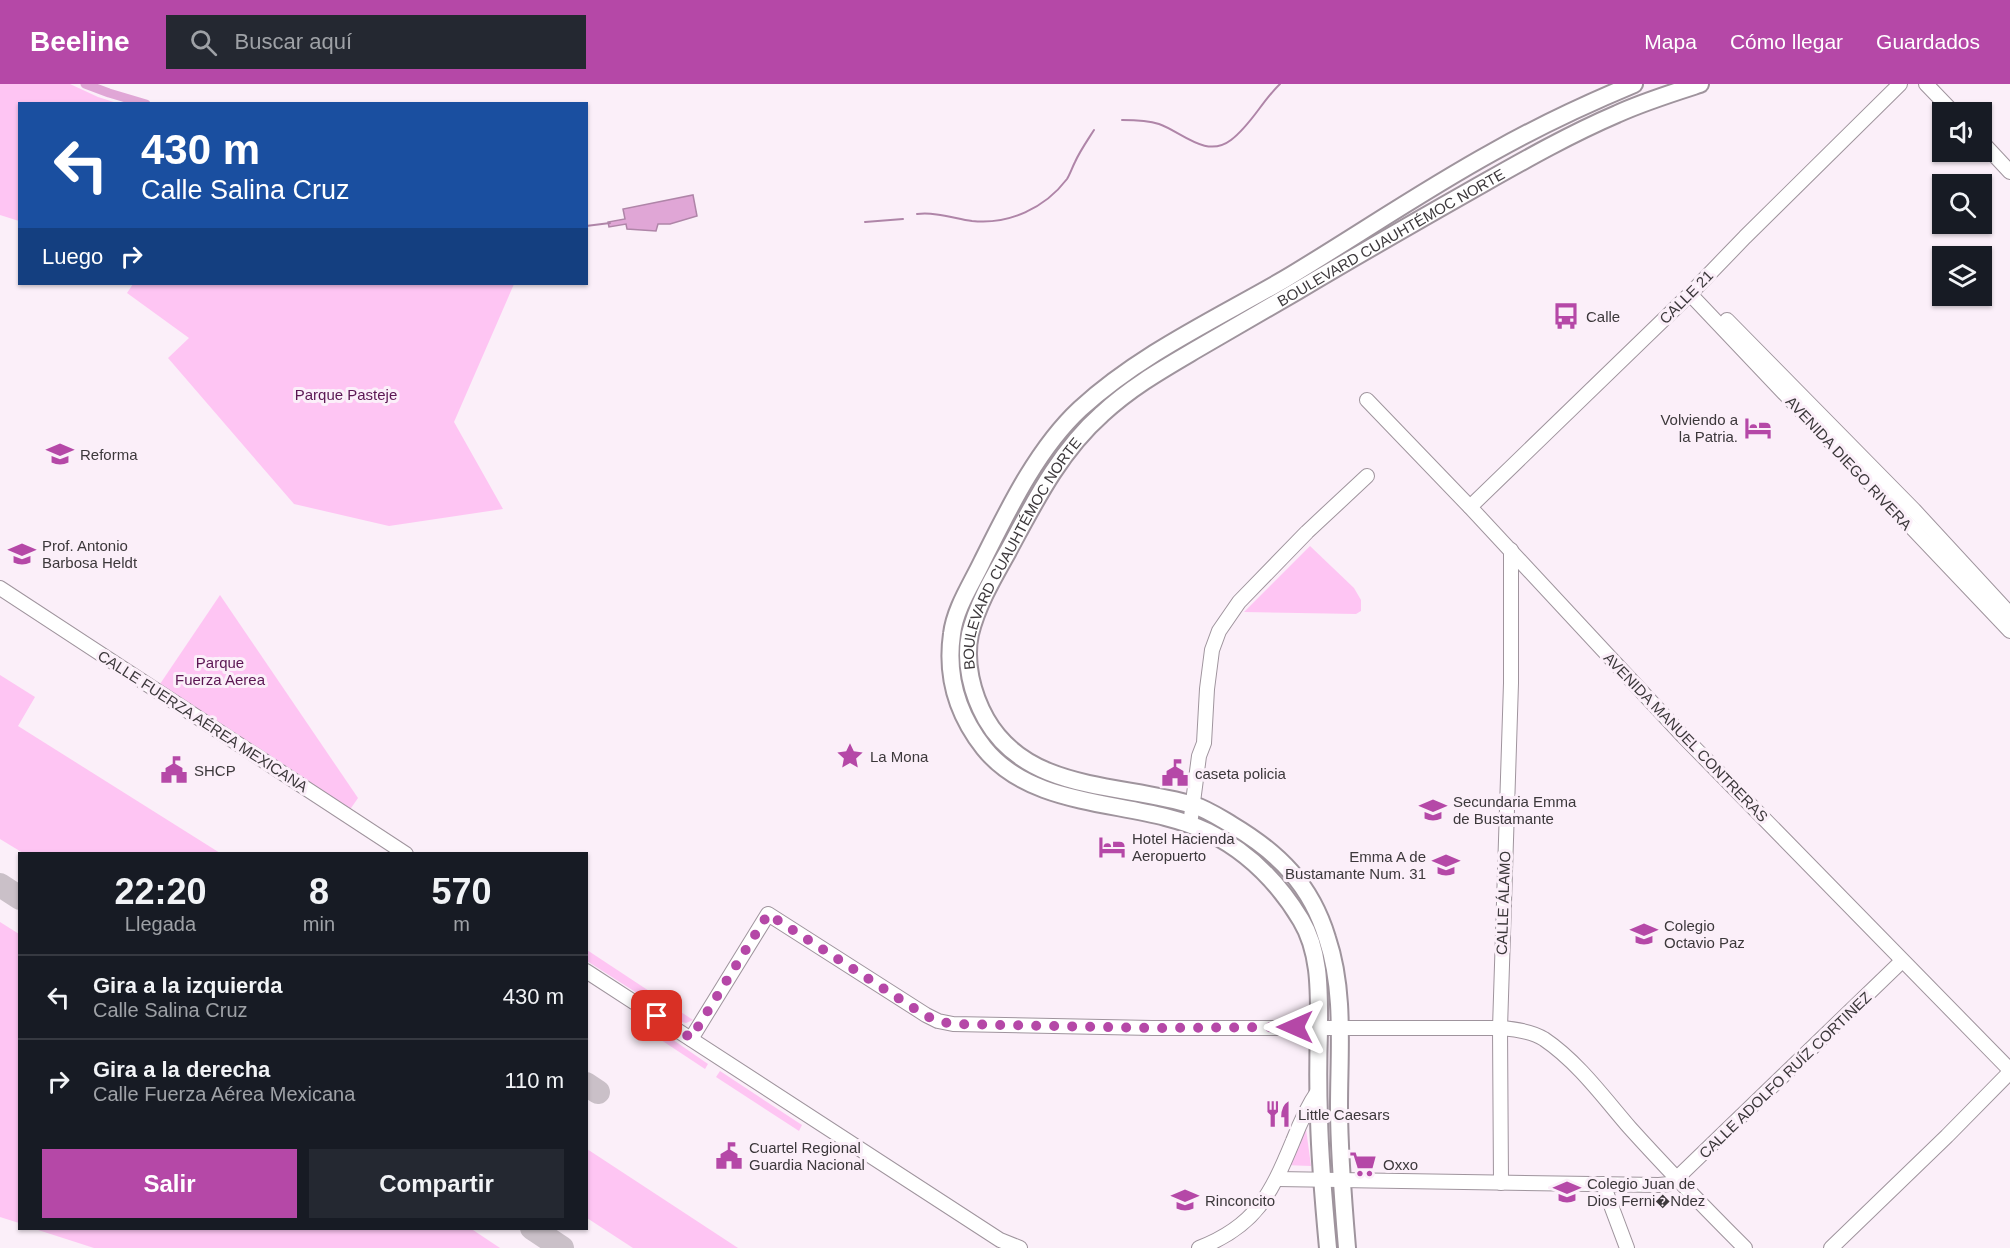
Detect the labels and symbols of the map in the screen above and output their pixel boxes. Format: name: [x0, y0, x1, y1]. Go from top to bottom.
street label: BOULEVARD CUAUHTÉMOC NORTE: [1274, 165, 1507, 309]
street label: CALLE 21: [1656, 267, 1716, 327]
bus stop icon: Calle: [1551, 301, 1581, 331]
place label: Calle: [1586, 308, 1620, 325]
park label: Parque Pasteje: [295, 386, 397, 403]
street label: AVENIDA DIEGO RIVERA: [1783, 393, 1915, 533]
place label: Volviendo a la Patria.: [1660, 411, 1739, 445]
hotel icon: Volviendo a la Patria.: [1743, 413, 1773, 443]
street label: BOULEVARD CUAUHTÉMOC NORTE: [959, 434, 1084, 671]
school or university icon: Reforma: [45, 439, 75, 469]
place label: Reforma: [80, 446, 138, 463]
place label: Prof. Antonio Barbosa Heldt: [42, 537, 138, 571]
school or university icon: Prof. Antonio Barbosa Heldt: [7, 539, 37, 569]
street label: CALLE FUERZA AÉREA MEXICANA: [95, 647, 311, 795]
street label: AVENIDA MANUEL CONTRERAS: [1601, 649, 1771, 825]
park label: Parque Fuerza Aerea: [175, 654, 266, 688]
place icon: La Mona: [835, 741, 865, 771]
place label: La Mona: [870, 748, 929, 765]
public building icon: SHCP: [159, 755, 189, 785]
public building icon: caseta policia: [1160, 758, 1190, 788]
place label: SHCP: [194, 762, 236, 779]
place label: caseta policia: [1195, 765, 1287, 782]
place label: Secundaria Emma de Bustamante: [1453, 793, 1577, 827]
school or university icon: Secundaria Emma de Bustamante: [1418, 795, 1448, 825]
place label: Hotel Hacienda Aeropuerto: [1132, 830, 1235, 864]
hotel icon: Hotel Hacienda Aeropuerto: [1097, 832, 1127, 862]
place label: Emma A de Bustamante Num. 31: [1285, 848, 1426, 882]
school or university icon: Emma A de Bustamante Num. 31: [1431, 850, 1461, 880]
street label: CALLE ÁLAMO: [1493, 851, 1513, 955]
place label: Colegio Octavio Paz: [1664, 917, 1745, 951]
school or university icon: Colegio Octavio Paz: [1629, 919, 1659, 949]
street label: CALLE ADOLFO RUÍZ CORTINEZ: [1696, 988, 1874, 1162]
pin: [631, 990, 682, 1041]
position arrow: [1263, 995, 1327, 1059]
restaurant icon: Little Caesars: [1263, 1099, 1293, 1129]
place label: Little Caesars: [1298, 1106, 1390, 1123]
place label: Cuartel Regional Guardia Nacional: [749, 1139, 865, 1173]
public building icon: Cuartel Regional Guardia Nacional: [714, 1141, 744, 1171]
supermarket icon: Oxxo: [1348, 1149, 1378, 1179]
place label: Oxxo: [1383, 1156, 1418, 1173]
place label: Colegio Juan de Dios Ferni�Ndez: [1587, 1175, 1705, 1209]
school or university icon: Colegio Juan de Dios Ferni�Ndez: [1552, 1177, 1582, 1207]
school or university icon: Rinconcito: [1170, 1185, 1200, 1215]
place label: Rinconcito: [1205, 1192, 1275, 1209]

